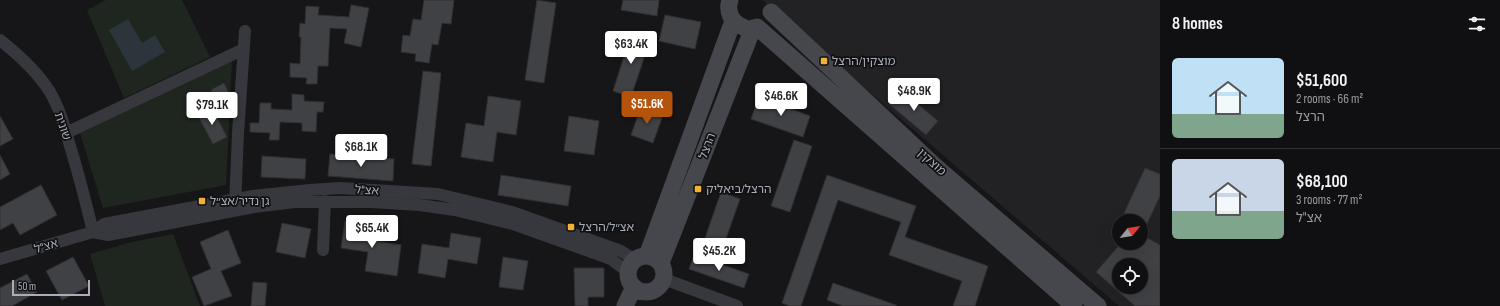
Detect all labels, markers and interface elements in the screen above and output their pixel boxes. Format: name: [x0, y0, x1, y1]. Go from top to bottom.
icon: filters: [1466, 13, 1488, 35]
text: 8 homes: [1172, 14, 1223, 34]
pin: $63.4K: [598, 31, 664, 65]
text: $63.4K: [614, 36, 648, 52]
place label: מוצקין/הרצל: [832, 54, 896, 69]
marker: מוצקין/הרצל: [819, 56, 829, 66]
text: $51,600: [1296, 71, 1347, 91]
icon: home: [1204, 74, 1252, 122]
pin: $48.9K: [881, 78, 947, 112]
pin: $46.6K: [748, 83, 814, 117]
text: $48.9K: [897, 83, 931, 99]
text: $46.6K: [764, 88, 798, 104]
pin: $51.6K: [614, 91, 680, 125]
text: 2 rooms · 66 m²: [1296, 91, 1363, 107]
pin: $79.1K: [179, 92, 245, 126]
text: $51.6K: [631, 96, 664, 112]
text: $79.1K: [196, 97, 228, 113]
text: הרצל: [1296, 109, 1325, 125]
street label: שונית: [51, 110, 74, 142]
street label: הרצל: [696, 131, 719, 161]
pin: $68.1K: [328, 134, 394, 168]
text: $68.1K: [344, 139, 378, 155]
street label: מוצקין: [914, 146, 949, 179]
text: $68,100: [1296, 172, 1348, 192]
icon: home: [1204, 175, 1252, 223]
street label: אצ"ל: [355, 182, 380, 199]
place label: הרצל/ביאליק: [706, 182, 771, 197]
marker: הרצל/ביאליק: [693, 184, 703, 194]
text: 3 rooms · 77 m²: [1296, 192, 1362, 208]
place label: גן נדיר/אצ״ל: [210, 194, 270, 209]
marker: גן נדיר/אצ״ל: [197, 196, 207, 206]
text: אצ"ל: [1296, 210, 1322, 226]
north arrow: [1112, 214, 1148, 250]
map controls: [1112, 214, 1148, 294]
pin: $65.4K: [339, 215, 405, 249]
text: $65.4K: [355, 220, 389, 236]
place label: אצ״ל/הרצל: [579, 220, 635, 235]
marker: אצ״ל/הרצל: [566, 222, 576, 232]
street label: אצ"ל: [32, 236, 60, 257]
pin: $45.2K: [686, 238, 752, 272]
text: $45.2K: [702, 243, 736, 259]
button: locate: [1112, 258, 1148, 294]
scale bar: [12, 278, 90, 297]
text: 50 m: [18, 280, 36, 293]

